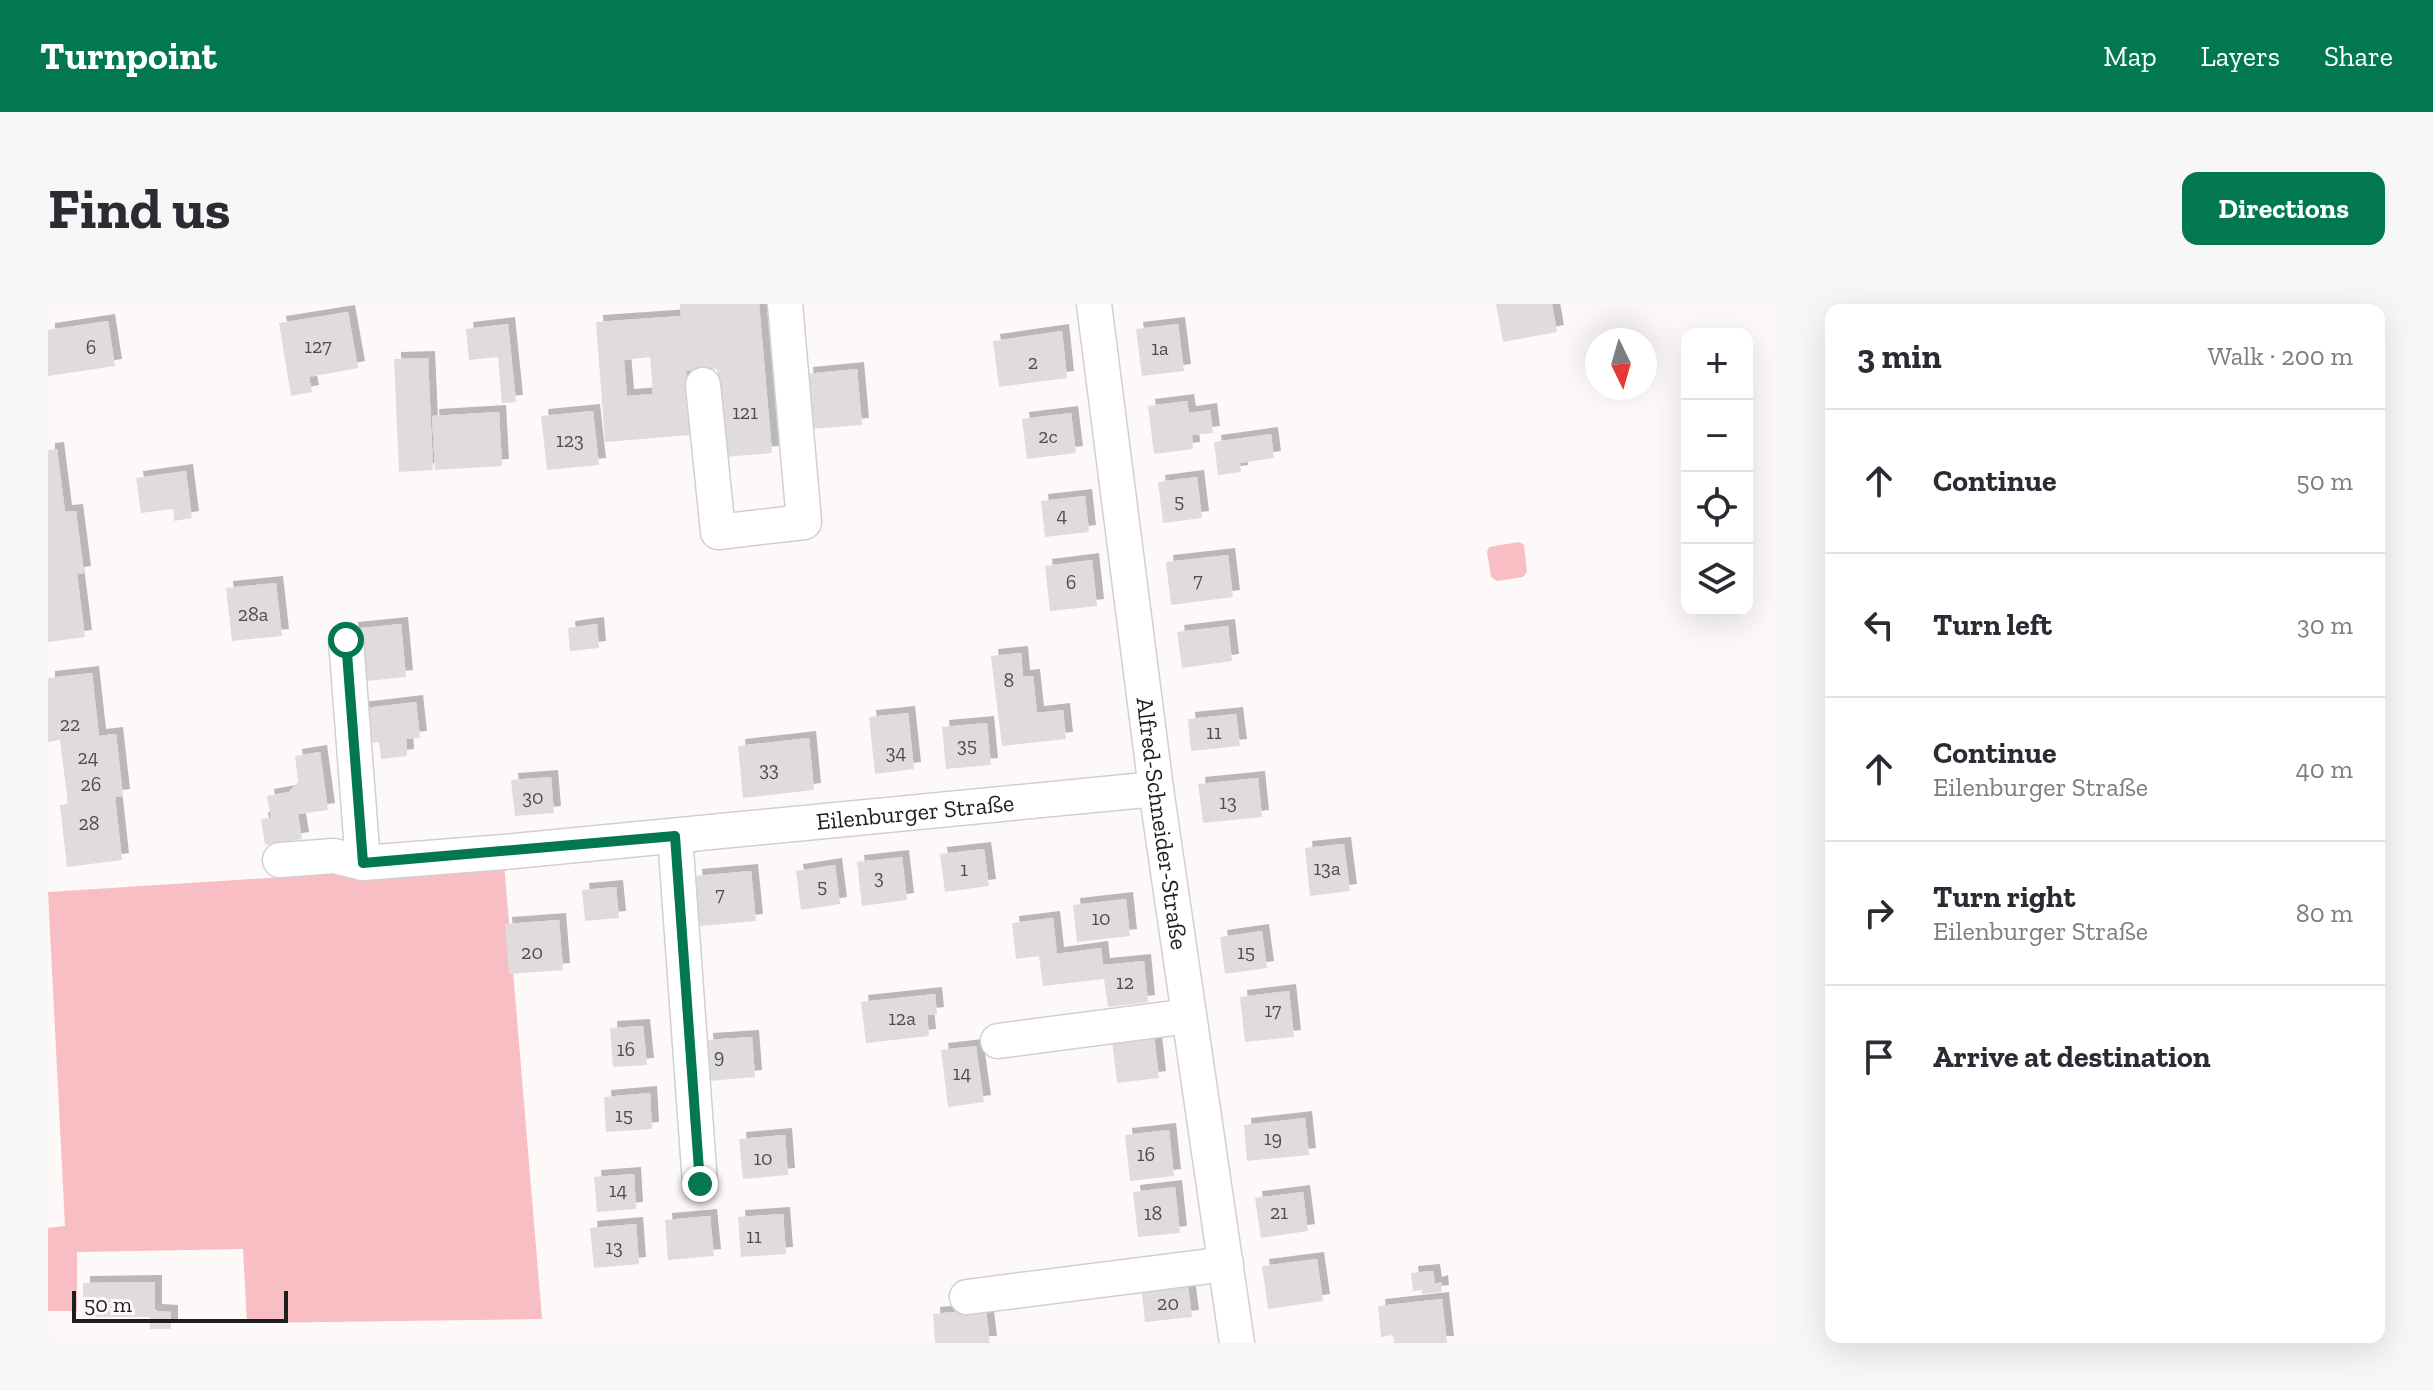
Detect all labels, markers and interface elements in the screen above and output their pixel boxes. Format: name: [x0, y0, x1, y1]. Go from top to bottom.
text: Turnpoint: [40, 33, 217, 79]
text: Map: [2103, 40, 2157, 73]
text: Layers: [2201, 40, 2280, 73]
text: Share: [2324, 40, 2393, 73]
button: Directions: [2182, 172, 2385, 245]
text: Find us: [48, 175, 231, 242]
north arrow: [1585, 328, 1657, 400]
map controls: [1681, 328, 1753, 616]
button: +: [1681, 328, 1753, 400]
house number: 127: [304, 334, 332, 358]
house number: 6: [86, 335, 96, 359]
house number: 1a: [1151, 336, 1169, 360]
text: 3 min: [1857, 336, 1942, 377]
text: Walk · 200 m: [2208, 340, 2353, 372]
house number: 2: [1028, 350, 1038, 374]
house number: 121: [732, 400, 758, 424]
button: −: [1681, 400, 1753, 472]
house number: 2c: [1038, 424, 1058, 448]
house number: 123: [556, 428, 584, 452]
icon: ahead: [1857, 459, 1901, 503]
text: Continue: [1933, 463, 2057, 499]
text: 50 m: [2296, 465, 2353, 497]
button: locate: [1681, 472, 1753, 544]
house number: 5: [1174, 489, 1184, 513]
house number: 4: [1057, 503, 1068, 527]
button: layers: [1681, 544, 1753, 616]
house number: 7: [1193, 568, 1203, 592]
house number: 6: [1066, 570, 1076, 594]
house number: 28a: [238, 602, 269, 626]
icon: left: [1857, 603, 1901, 647]
text: Turn left: [1933, 607, 2052, 643]
text: 30 m: [2297, 609, 2353, 641]
route start: [328, 622, 364, 658]
house number: 8: [1004, 668, 1014, 692]
street label: Alfred-Schneider-Straße: [1130, 696, 1194, 952]
house number: 22: [60, 712, 80, 736]
house number: 11: [1206, 720, 1222, 744]
house number: 35: [957, 733, 977, 757]
text: Continue: [1933, 735, 2057, 771]
house number: 34: [886, 740, 906, 764]
house number: 24: [77, 745, 99, 769]
icon: ahead: [1857, 747, 1901, 791]
text: 40 m: [2296, 753, 2353, 785]
house number: 33: [759, 757, 779, 781]
text: Eilenburger Straße: [1933, 771, 2148, 803]
house number: 26: [81, 772, 101, 796]
house number: 30: [522, 785, 544, 809]
street label: Eilenburger Straße: [815, 788, 1015, 836]
house number: 13: [1219, 790, 1237, 814]
house number: 28: [78, 811, 100, 835]
house number: 13a: [1313, 856, 1341, 880]
house number: 1: [960, 857, 968, 881]
house number: 3: [874, 865, 884, 889]
house number: 5: [817, 874, 827, 898]
text: Turn right: [1933, 879, 2075, 915]
house number: 7: [715, 882, 725, 906]
icon: right: [1857, 891, 1901, 935]
text: 80 m: [2296, 897, 2353, 929]
house number: 10: [1091, 906, 1111, 930]
text: Eilenburger Straße: [1933, 915, 2148, 947]
house number: 20: [521, 940, 543, 964]
house number: 15: [1237, 940, 1255, 964]
house number: 12: [1116, 970, 1134, 994]
house number: 17: [1265, 998, 1282, 1022]
house number: 12a: [888, 1006, 916, 1030]
icon: arrive: [1857, 1035, 1901, 1079]
house number: 16: [617, 1037, 635, 1061]
text: Arrive at destination: [1933, 1039, 2210, 1075]
house number: 9: [714, 1044, 724, 1068]
house number: 14: [953, 1061, 971, 1085]
house number: 15: [615, 1103, 633, 1127]
house number: 19: [1264, 1126, 1282, 1150]
house number: 16: [1137, 1142, 1155, 1166]
house number: 10: [753, 1146, 773, 1170]
route end: [682, 1166, 718, 1202]
house number: 14: [609, 1178, 627, 1202]
house number: 21: [1270, 1200, 1288, 1224]
house number: 18: [1144, 1201, 1162, 1225]
house number: 11: [746, 1224, 762, 1248]
house number: 13: [605, 1235, 623, 1259]
scale bar: [72, 1287, 288, 1323]
text: 50 m: [84, 1291, 132, 1318]
house number: 20: [1157, 1291, 1179, 1315]

